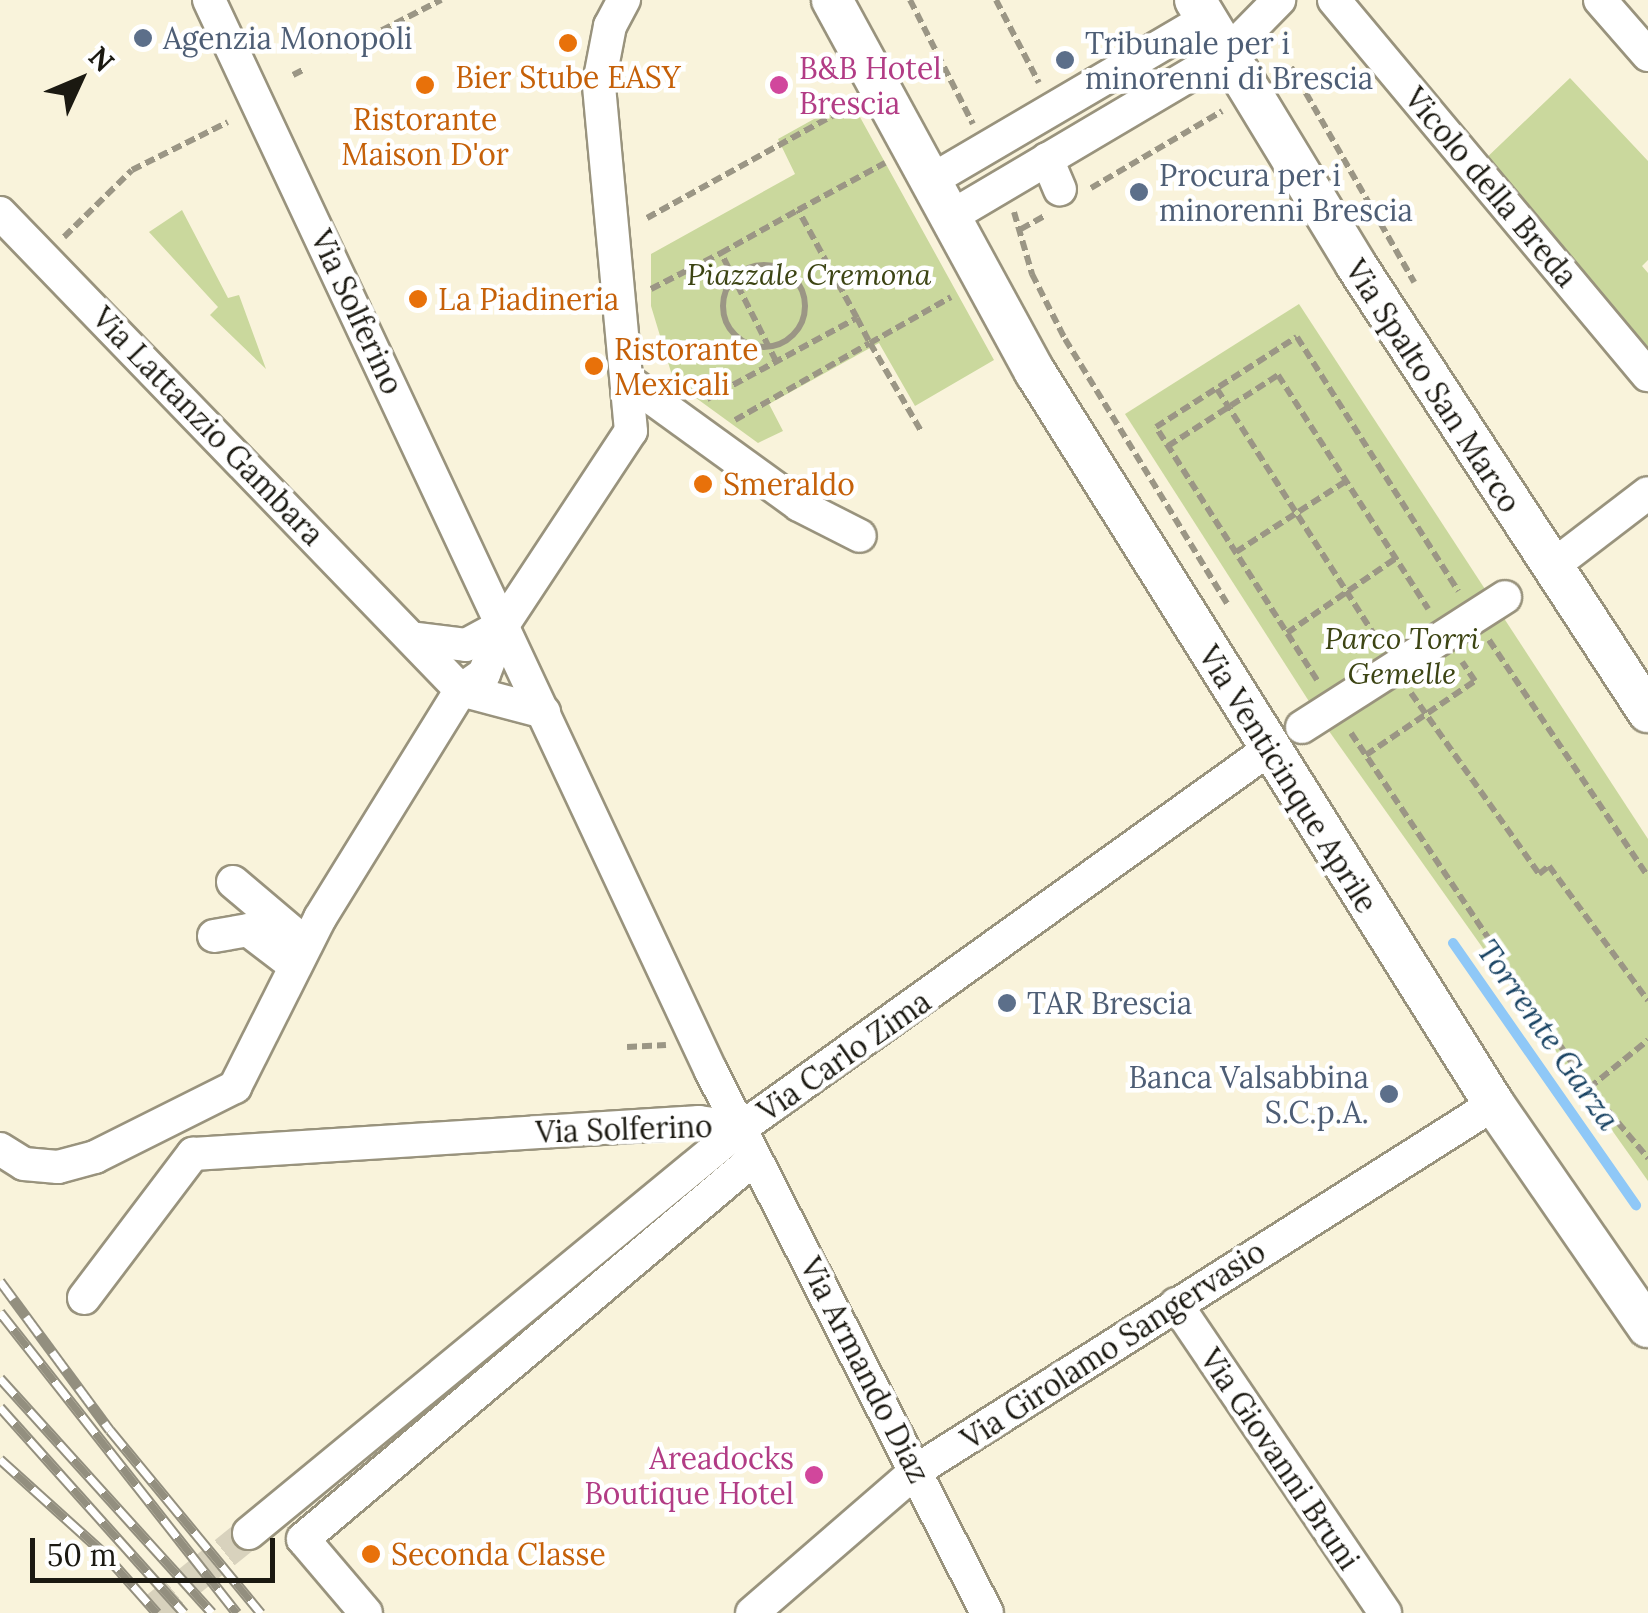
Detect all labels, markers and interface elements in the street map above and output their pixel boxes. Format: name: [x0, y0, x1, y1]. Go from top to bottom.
place label: Agenzia Monopoli: [163, 20, 413, 56]
place label: Tribunale per i minorenni di Brescia: [1085, 25, 1373, 96]
marker: Agenzia Monopoli: [132, 27, 154, 49]
north arrow: [30, 30, 130, 130]
marker: Bier Stube EASY: [557, 32, 579, 54]
text: N: [81, 39, 122, 79]
marker: Tribunale per i minorenni di Brescia: [1054, 49, 1076, 71]
place label: B&B Hotel Brescia: [799, 50, 941, 120]
place label: Bier Stube EASY: [455, 59, 681, 95]
marker: Ristorante Maison D'or: [414, 74, 436, 96]
marker: B&B Hotel Brescia: [768, 74, 790, 96]
street label: Vicolo della Breda: [1397, 80, 1585, 294]
place label: Ristorante Maison D'or: [341, 101, 509, 172]
place label: Procura per i minorenni Brescia: [1159, 157, 1413, 228]
marker: Procura per i minorenni Brescia: [1128, 181, 1150, 203]
street label: Via Solferino: [303, 224, 411, 400]
street label: Via Spalto San Marco: [1338, 253, 1528, 519]
park label: Piazzale Cremona: [687, 256, 931, 292]
place label: La Piadineria: [438, 281, 619, 317]
marker: La Piadineria: [407, 288, 429, 310]
street label: Via Lattanzio Gambara: [85, 299, 331, 553]
place label: Ristorante Mexicali: [614, 331, 758, 402]
marker: Ristorante Mexicali: [583, 355, 605, 377]
place label: Smeraldo: [723, 466, 855, 502]
marker: Smeraldo: [692, 473, 714, 495]
park label: Parco Torri Gemelle: [1324, 620, 1480, 690]
street label: Via Venticinque Aprile: [1191, 639, 1385, 919]
water label: Torrente Garza: [1468, 933, 1628, 1137]
street label: Via Carlo Zima: [751, 983, 937, 1129]
place label: TAR Brescia: [1027, 985, 1192, 1021]
marker: TAR Brescia: [996, 992, 1018, 1014]
place label: Banca Valsabbina S.C.p.A.: [1128, 1059, 1369, 1130]
marker: Banca Valsabbina S.C.p.A.: [1378, 1083, 1400, 1105]
street label: Via Solferino: [535, 1108, 713, 1150]
street label: Via Girolamo Sangervasio: [954, 1233, 1272, 1457]
street label: Via Armando Diaz: [793, 1251, 937, 1489]
street label: Via Giovanni Bruni: [1193, 1342, 1367, 1576]
place label: Areadocks Boutique Hotel: [584, 1440, 794, 1510]
marker: Areadocks Boutique Hotel: [803, 1464, 825, 1486]
scale bar: [35, 1518, 280, 1580]
text: 50 m: [47, 1536, 117, 1574]
place label: Seconda Classe: [391, 1536, 606, 1572]
marker: Seconda Classe: [360, 1543, 382, 1565]

